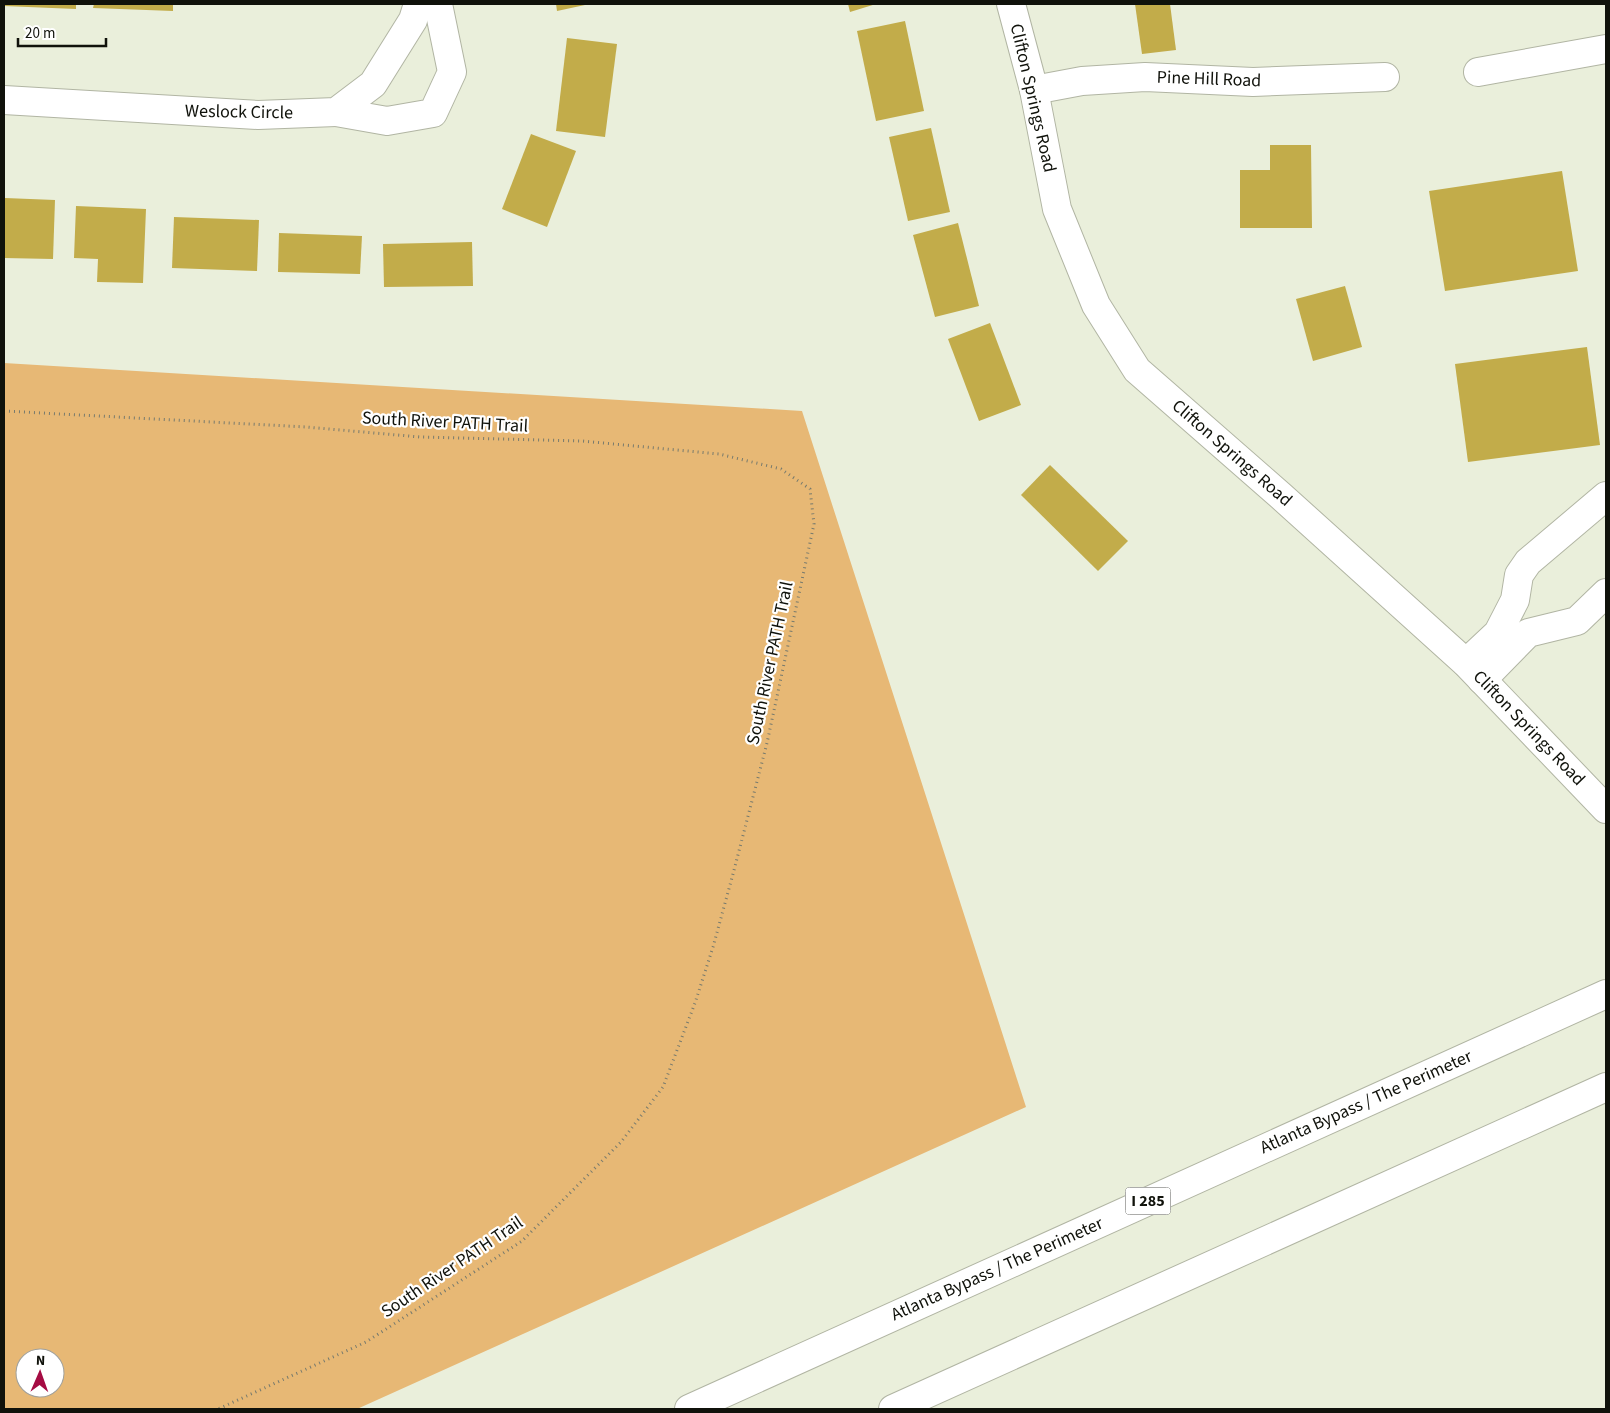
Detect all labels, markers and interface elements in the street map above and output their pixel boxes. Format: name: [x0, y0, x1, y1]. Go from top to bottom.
scale bar: [18, 15, 105, 47]
street label: Clifton Springs Road: [1004, 21, 1062, 175]
text: 20 m: [25, 23, 55, 44]
street label: Pine Hill Road: [1156, 65, 1262, 93]
street label: Weslock Circle: [185, 99, 293, 125]
street label: Clifton Springs Road: [1166, 394, 1298, 512]
street label: South River PATH Trail: [361, 405, 529, 439]
street label: South River PATH Trail: [740, 579, 800, 747]
street label: Clifton Springs Road: [1467, 665, 1591, 791]
street label: Atlanta Bypass / The Perimeter: [1256, 1044, 1477, 1160]
road number: I 285: [1126, 1188, 1170, 1214]
street label: South River PATH Trail: [376, 1210, 528, 1324]
street label: Atlanta Bypass / The Perimeter: [887, 1211, 1108, 1327]
north arrow: [15, 1348, 65, 1398]
text: N: [35, 1351, 45, 1371]

